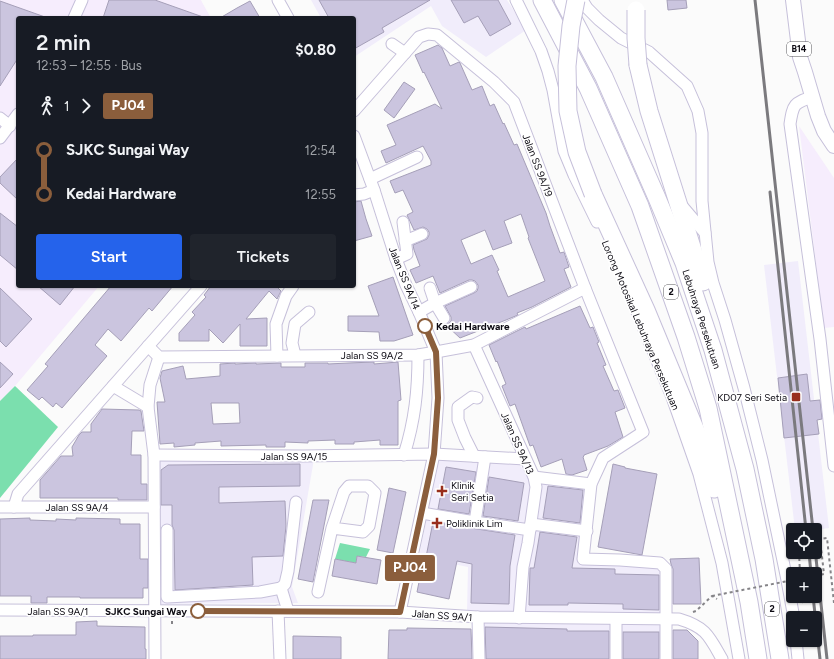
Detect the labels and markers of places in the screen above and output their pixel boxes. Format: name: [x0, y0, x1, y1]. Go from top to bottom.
marker: Kedai Hardware: [417, 318, 433, 334]
place label: Kedai Hardware: [436, 320, 510, 333]
place label: KD07 Seri Setia: [717, 391, 787, 404]
marker: KD07 Seri Setia: [790, 391, 802, 403]
place label: Klinik Seri Setia: [451, 479, 494, 504]
marker: Klinik Seri Setia: [436, 485, 448, 497]
marker: Poliklinik Lim: [431, 517, 443, 529]
place label: Poliklinik Lim: [446, 517, 503, 530]
marker: SJKC Sungai Way: [190, 603, 206, 619]
place label: SJKC Sungai Way: [105, 605, 187, 618]

